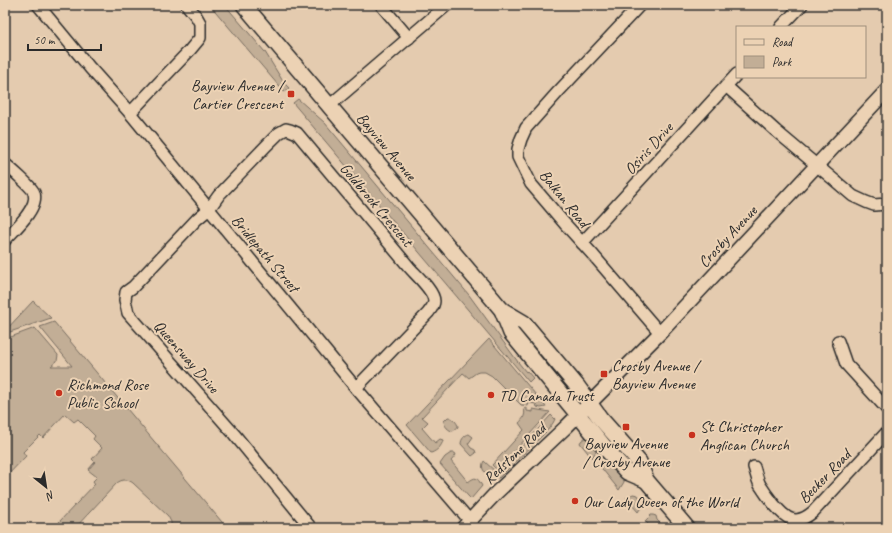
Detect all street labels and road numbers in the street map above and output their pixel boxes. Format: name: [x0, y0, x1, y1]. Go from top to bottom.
street label: Bayview Avenue: [352, 108, 422, 186]
street label: Osiris Drive: [620, 117, 679, 179]
street label: Goldbrook Crescent: [335, 159, 418, 252]
street label: Balkan Road: [535, 166, 595, 234]
street label: Crosby Avenue: [694, 200, 763, 272]
street label: Bridlepath Street: [227, 211, 305, 299]
street label: Queensway Drive: [149, 316, 224, 398]
street label: Redstone Road: [479, 417, 552, 488]
street label: Becker Road: [794, 444, 857, 508]

